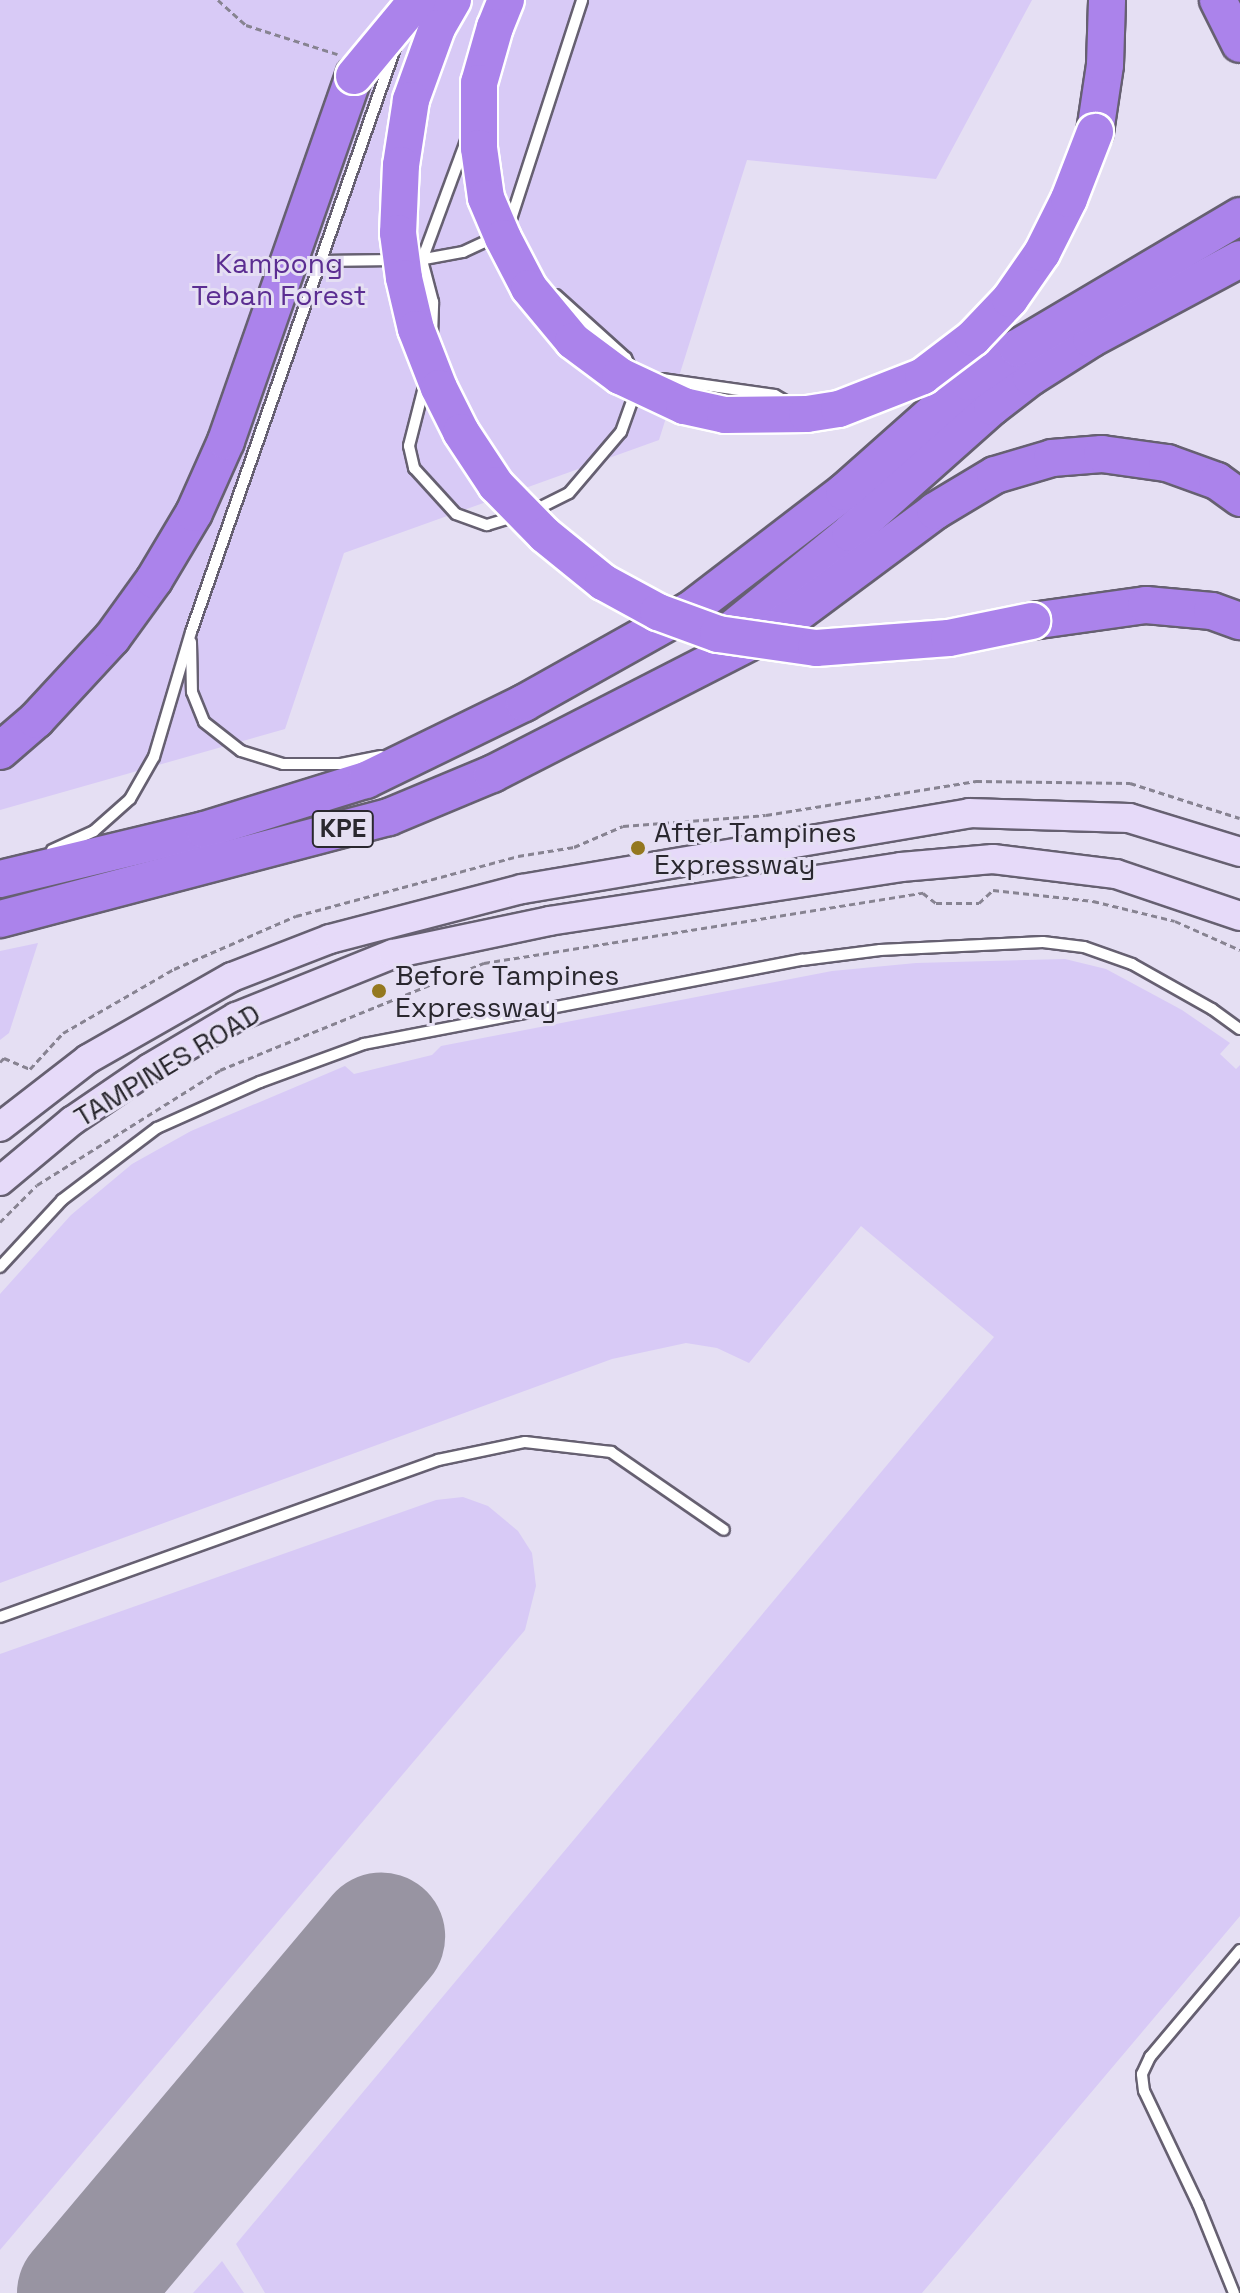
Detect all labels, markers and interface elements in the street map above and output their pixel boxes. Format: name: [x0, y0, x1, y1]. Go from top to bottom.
park label: Kampong Teban Forest: [192, 246, 366, 312]
road number: KPE: [311, 807, 375, 851]
place label: After Tampines Expressway: [654, 815, 857, 881]
marker: After Tampines Expressway: [629, 839, 647, 857]
place label: Before Tampines Expressway: [395, 958, 620, 1024]
marker: Before Tampines Expressway: [370, 982, 388, 1000]
street label: TAMPINES ROAD: [68, 996, 266, 1134]

